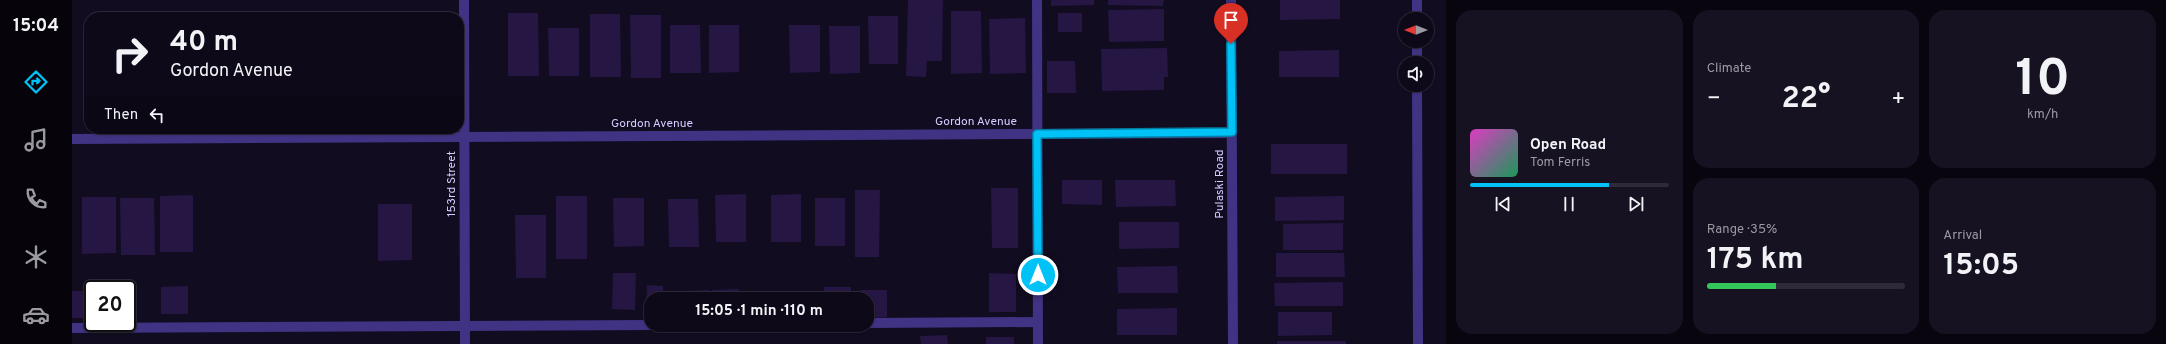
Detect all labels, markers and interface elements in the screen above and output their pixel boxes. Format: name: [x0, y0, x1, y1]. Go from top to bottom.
pin: [1214, 3, 1248, 44]
icon: arrive: [1220, 9, 1242, 31]
north arrow: [1398, 12, 1434, 48]
map controls: [1398, 12, 1434, 92]
text: 15:04: [13, 15, 59, 38]
text: 40 m: [170, 25, 238, 61]
icon: right: [104, 28, 156, 80]
text: 10: [2015, 48, 2070, 114]
button: sound: [1398, 56, 1434, 92]
text: Gordon Avenue: [170, 60, 293, 83]
text: Climate: [1707, 61, 1751, 77]
icon: directions: [22, 68, 50, 96]
text: 22°: [1781, 81, 1831, 118]
text: −: [1707, 86, 1721, 113]
text: +: [1891, 86, 1905, 113]
icon: left: [146, 104, 168, 126]
text: Then: [104, 106, 138, 125]
text: km/h: [2027, 107, 2058, 123]
street label: Gordon Avenue: [935, 114, 1017, 130]
street label: Gordon Avenue: [611, 116, 693, 132]
icon: music: [22, 126, 50, 154]
text: Open Road: [1530, 136, 1606, 155]
street label: Pulaski Road: [1212, 149, 1228, 219]
street label: 153rd Street: [444, 151, 460, 217]
text: Tom Ferris: [1530, 155, 1590, 171]
icon: phone: [22, 185, 50, 213]
icon: previous: [1492, 193, 1514, 215]
icon: pause: [1558, 193, 1580, 215]
icon: next: [1625, 193, 1647, 215]
text: Range · 35%: [1707, 222, 1777, 238]
text: Arrival: [1943, 228, 1982, 244]
text: 175 km: [1707, 242, 1804, 279]
icon: climate: [22, 243, 50, 271]
text: 15:05: [1943, 248, 2019, 285]
position arrow: [1017, 254, 1059, 296]
speed limit sign: 20: [84, 280, 136, 332]
icon: car: [22, 301, 50, 329]
text: 15:05 · 1 min · 110 m: [695, 302, 823, 321]

